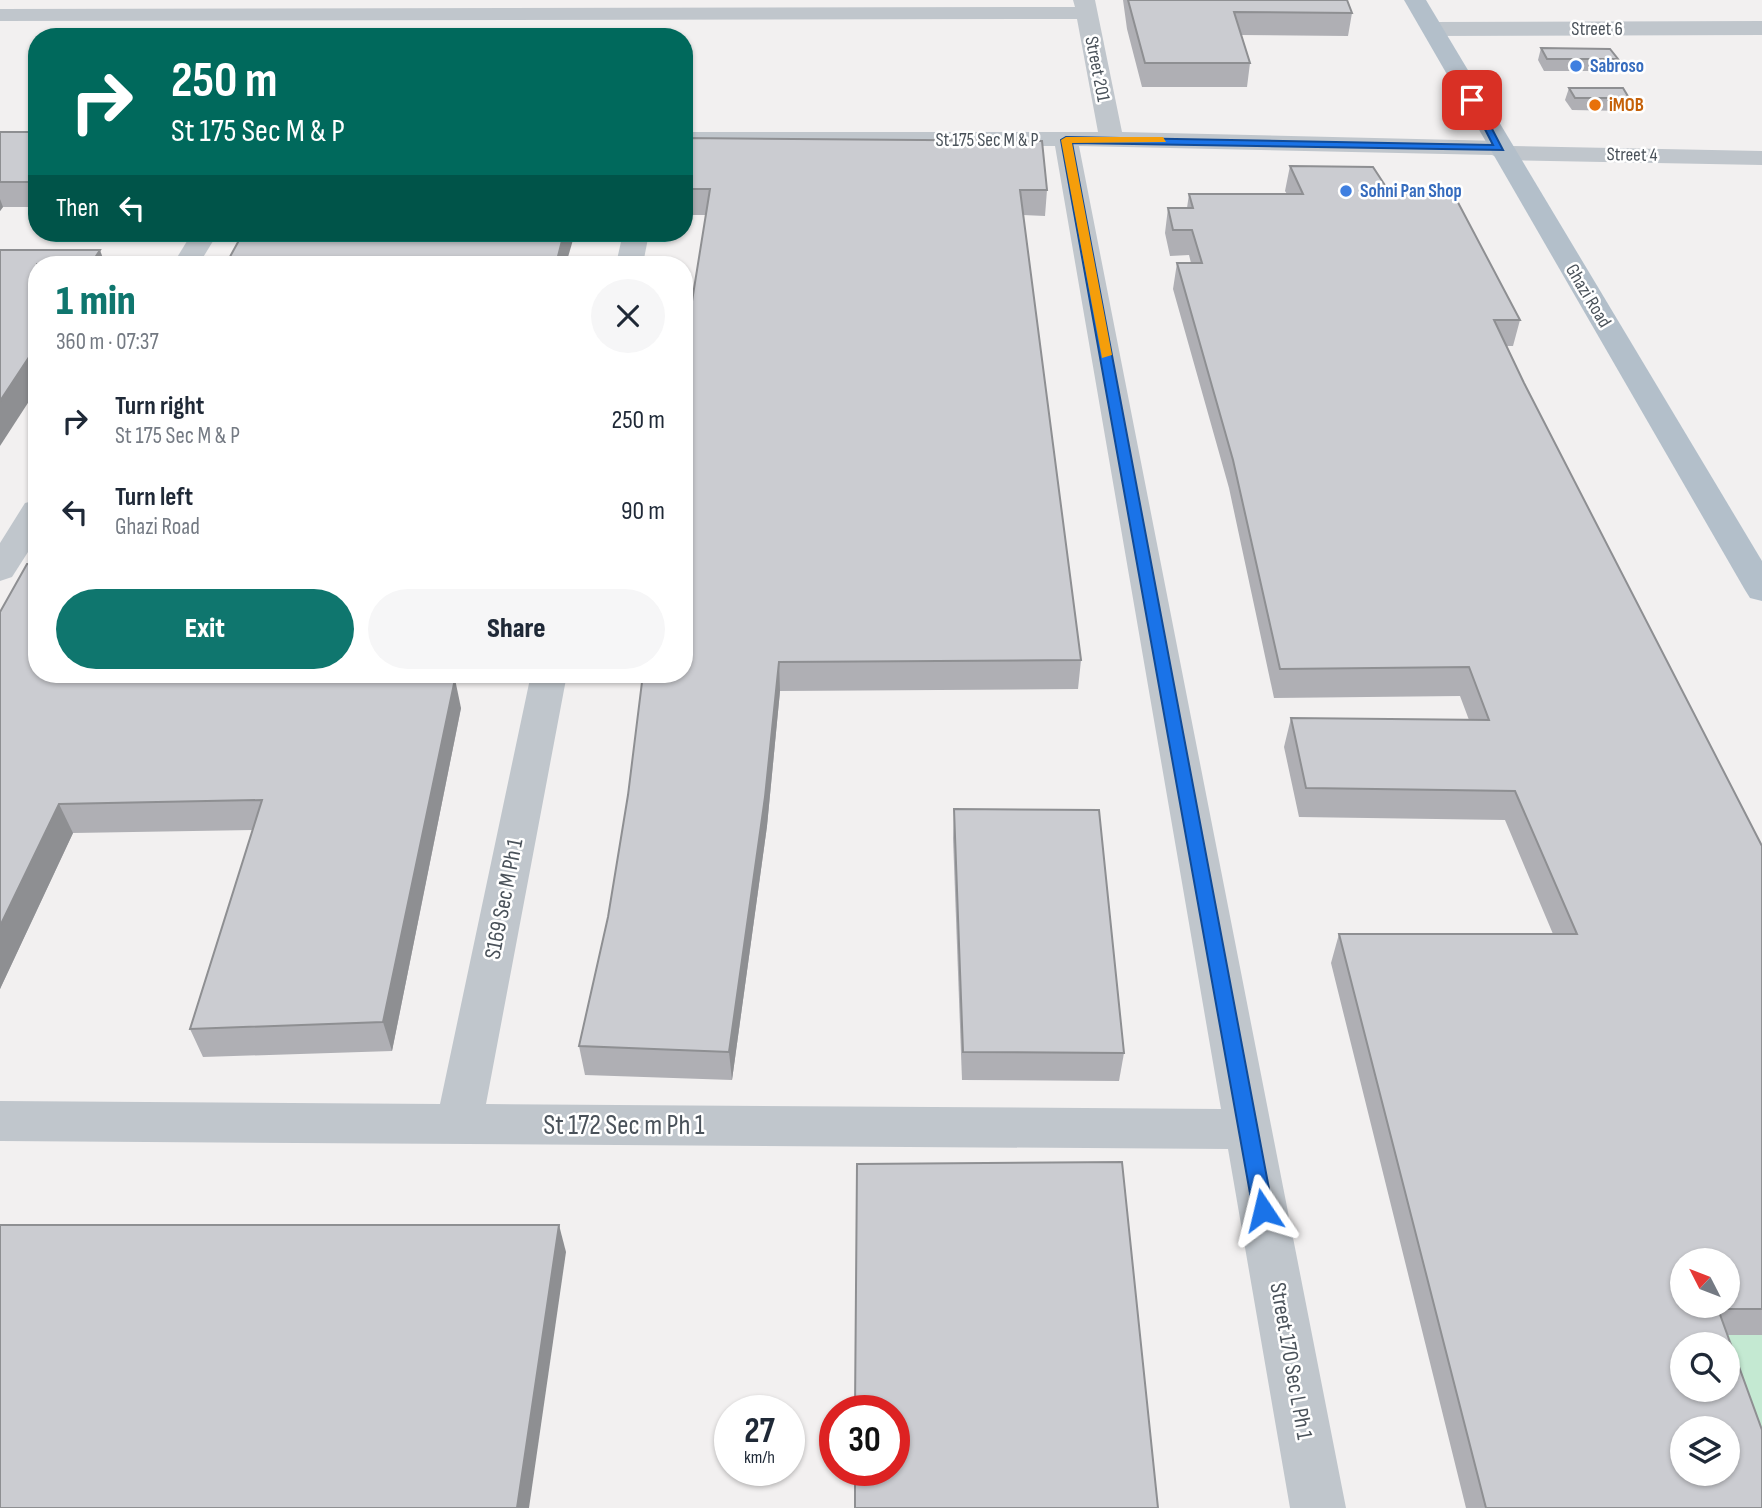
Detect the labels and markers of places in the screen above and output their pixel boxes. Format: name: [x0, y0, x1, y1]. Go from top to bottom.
place label: Sabroso: [1590, 55, 1644, 78]
marker: Sabroso: [1568, 58, 1584, 74]
pin: [1442, 70, 1502, 130]
place label: iMOB: [1609, 94, 1644, 117]
marker: iMOB: [1587, 97, 1603, 113]
place label: Sohni Pan Shop: [1360, 180, 1462, 203]
marker: Sohni Pan Shop: [1338, 183, 1354, 199]

